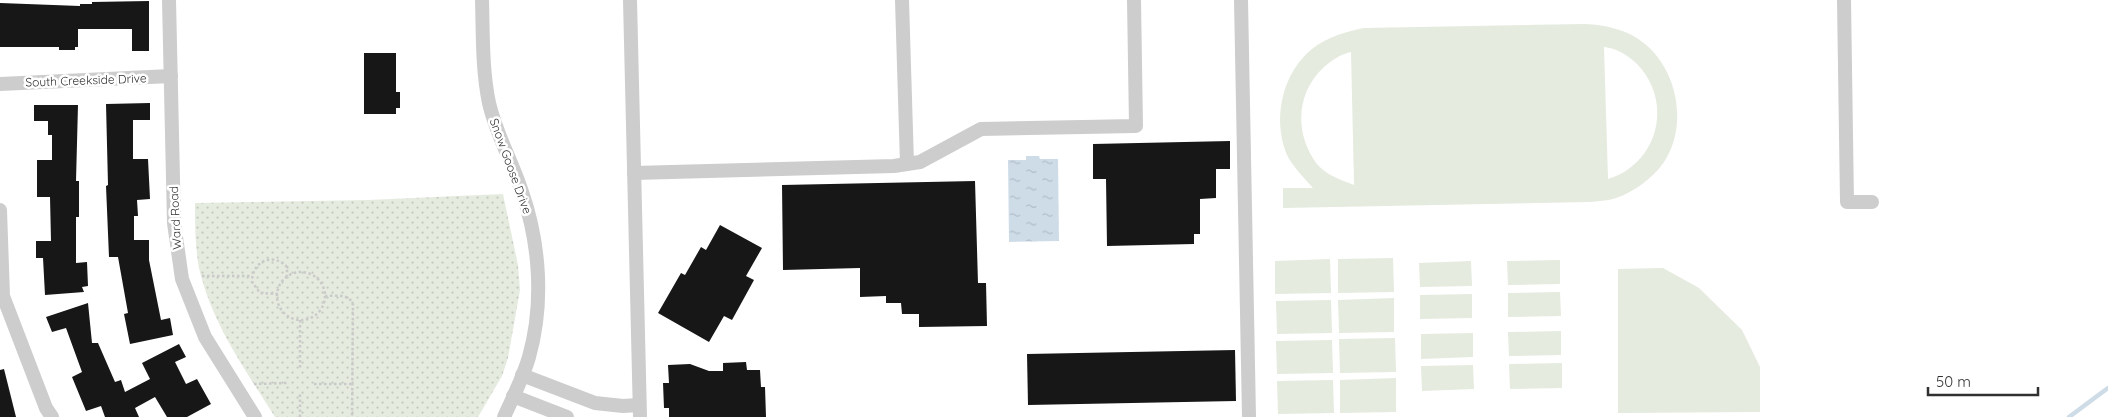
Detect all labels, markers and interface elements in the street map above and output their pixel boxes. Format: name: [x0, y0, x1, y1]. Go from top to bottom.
street label: South Creekside Drive: [25, 70, 147, 90]
street label: Snow Goose Drive: [487, 116, 535, 216]
street label: Ward Road: [166, 186, 184, 250]
scale bar: [1928, 364, 2038, 396]
text: 50 m: [1936, 372, 1971, 391]

